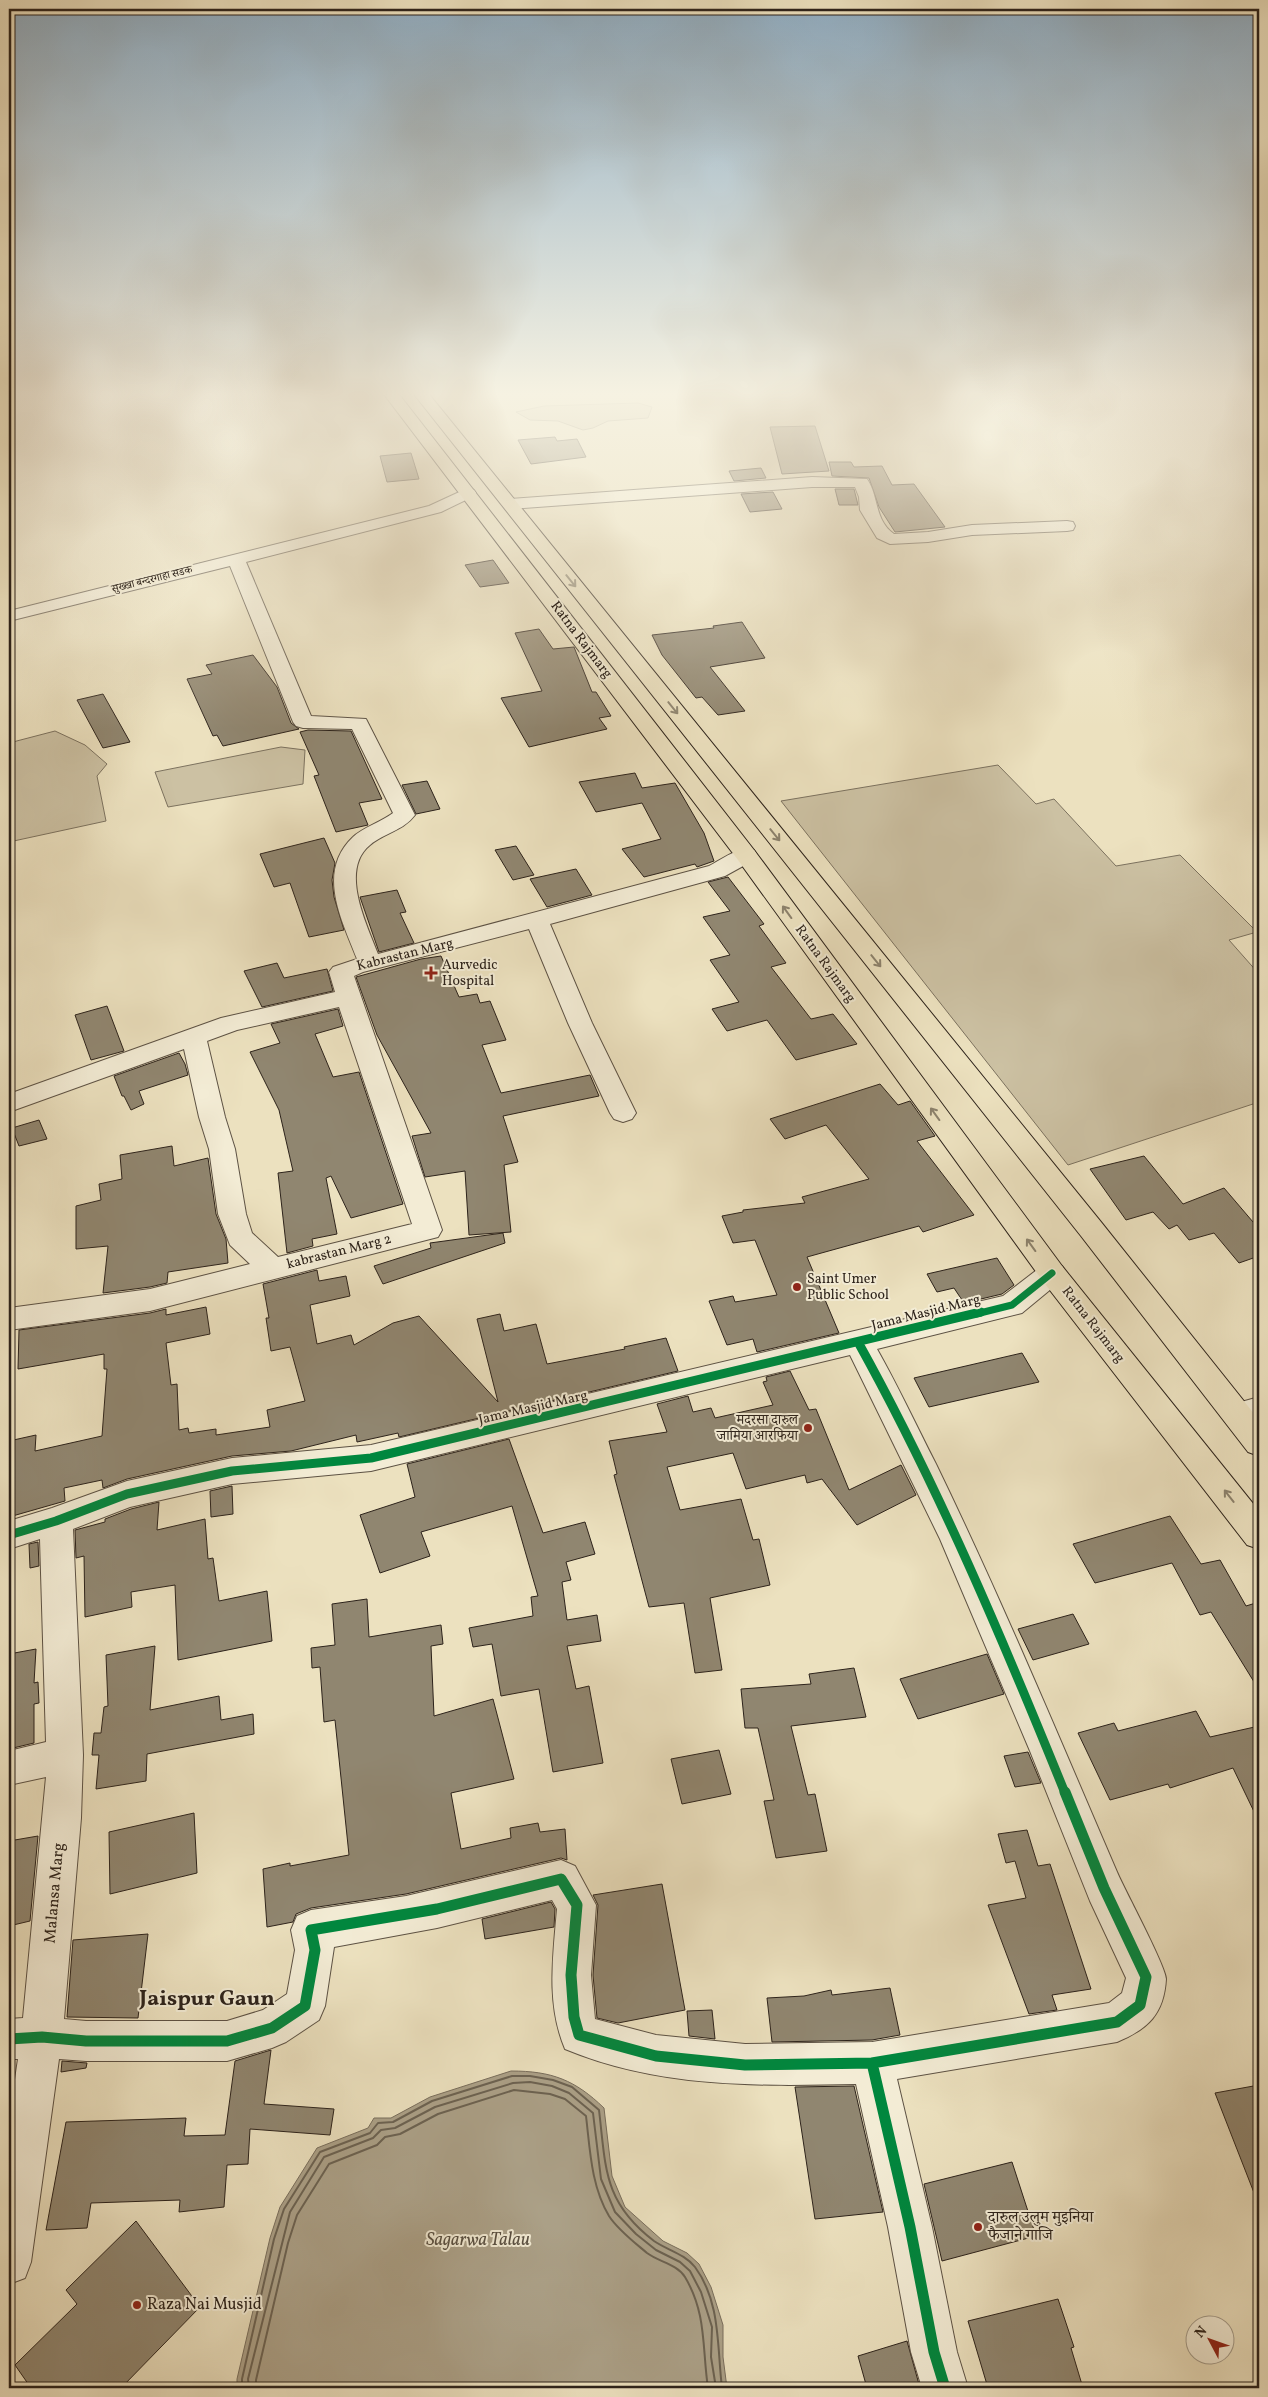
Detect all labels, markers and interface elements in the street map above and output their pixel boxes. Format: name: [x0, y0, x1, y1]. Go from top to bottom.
street label: सुख्खा बन्दरगाहा सडक: [109, 562, 195, 598]
one-way arrow: [566, 574, 577, 587]
street label: Ratna Rajmarg: [546, 597, 616, 683]
one-way arrow: [667, 701, 678, 714]
one-way arrow: [769, 828, 780, 841]
one-way arrow: [782, 906, 793, 919]
street label: Ratna Rajmarg: [790, 921, 860, 1007]
street label: Kabrastan Marg: [355, 934, 455, 976]
one-way arrow: [871, 955, 882, 968]
place label: Aurvedic Hospital: [442, 956, 498, 991]
marker: Aurvedic Hospital: [424, 966, 438, 980]
one-way arrow: [930, 1107, 940, 1121]
street label: kabrastan Marg 2: [285, 1230, 393, 1274]
one-way arrow: [1026, 1238, 1036, 1252]
place label: Saint Umer Public School: [807, 1270, 889, 1305]
marker: Saint Umer Public School: [791, 1281, 803, 1293]
street label: Ratna Rajmarg: [1057, 1283, 1129, 1367]
street label: Jama Masjid Marg: [870, 1290, 982, 1336]
street label: Jama Masjid Marg: [476, 1386, 590, 1430]
place label: मदरसा दारुल जामिया आरफिया: [716, 1411, 799, 1446]
marker: मदरसा दारुल जामिया आरफिया: [802, 1422, 814, 1434]
one-way arrow: [1223, 1490, 1234, 1503]
street label: Malansa Marg: [40, 1842, 70, 1944]
district label: Jaispur Gaun: [138, 1984, 275, 2015]
place label: दारुल उलुम मुइनिया फैजाने गाजि: [987, 2207, 1095, 2247]
marker: दारुल उलुम मुइनिया फैजाने गाजि: [972, 2221, 984, 2233]
water label: Sagarwa Talau: [426, 2228, 530, 2253]
place label: Raza Nai Musjid: [147, 2294, 262, 2316]
marker: Raza Nai Musjid: [131, 2299, 143, 2311]
north arrow: [1186, 2314, 1236, 2364]
text: N: [1191, 2322, 1212, 2343]

